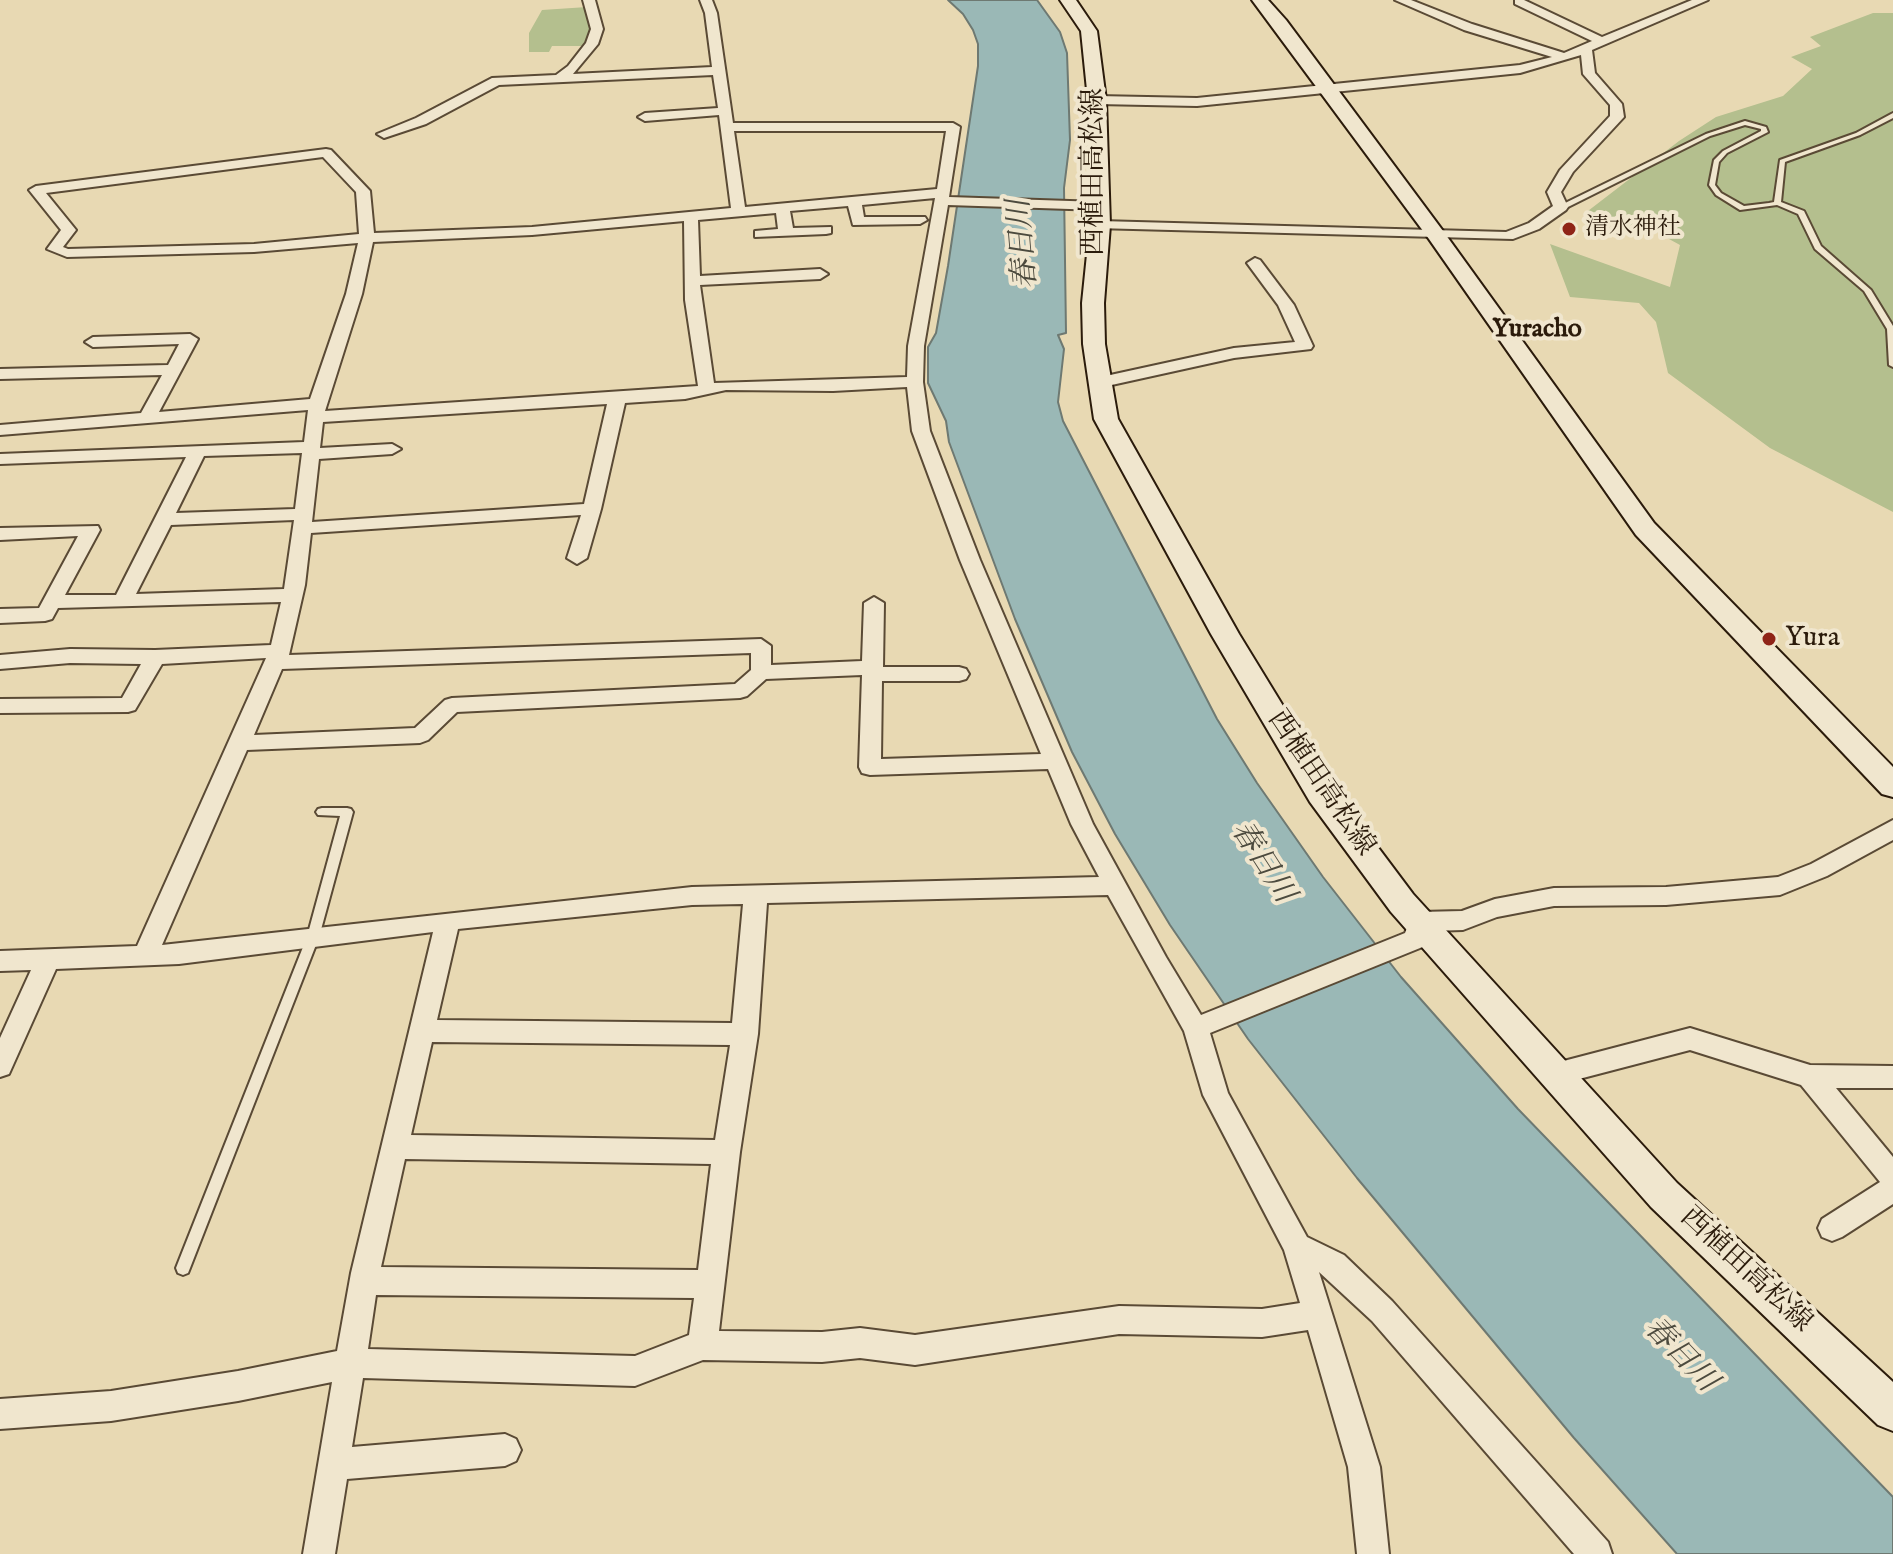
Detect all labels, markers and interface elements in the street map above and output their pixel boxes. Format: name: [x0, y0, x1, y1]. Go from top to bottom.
street label: 西植田高松線: [1078, 88, 1112, 256]
water label: 春日川: [1003, 198, 1047, 290]
place label: 清水神社: [1585, 215, 1681, 243]
marker: 清水神社: [1560, 220, 1578, 238]
district label: Yuracho: [1492, 315, 1582, 347]
place label: Yura: [1785, 622, 1840, 656]
marker: Yura: [1760, 630, 1778, 648]
street label: 西植田高松線: [1259, 705, 1381, 863]
water label: 春日川: [1221, 815, 1301, 911]
street label: 西植田高松線: [1672, 1201, 1818, 1341]
water label: 春日川: [1635, 1311, 1723, 1401]

